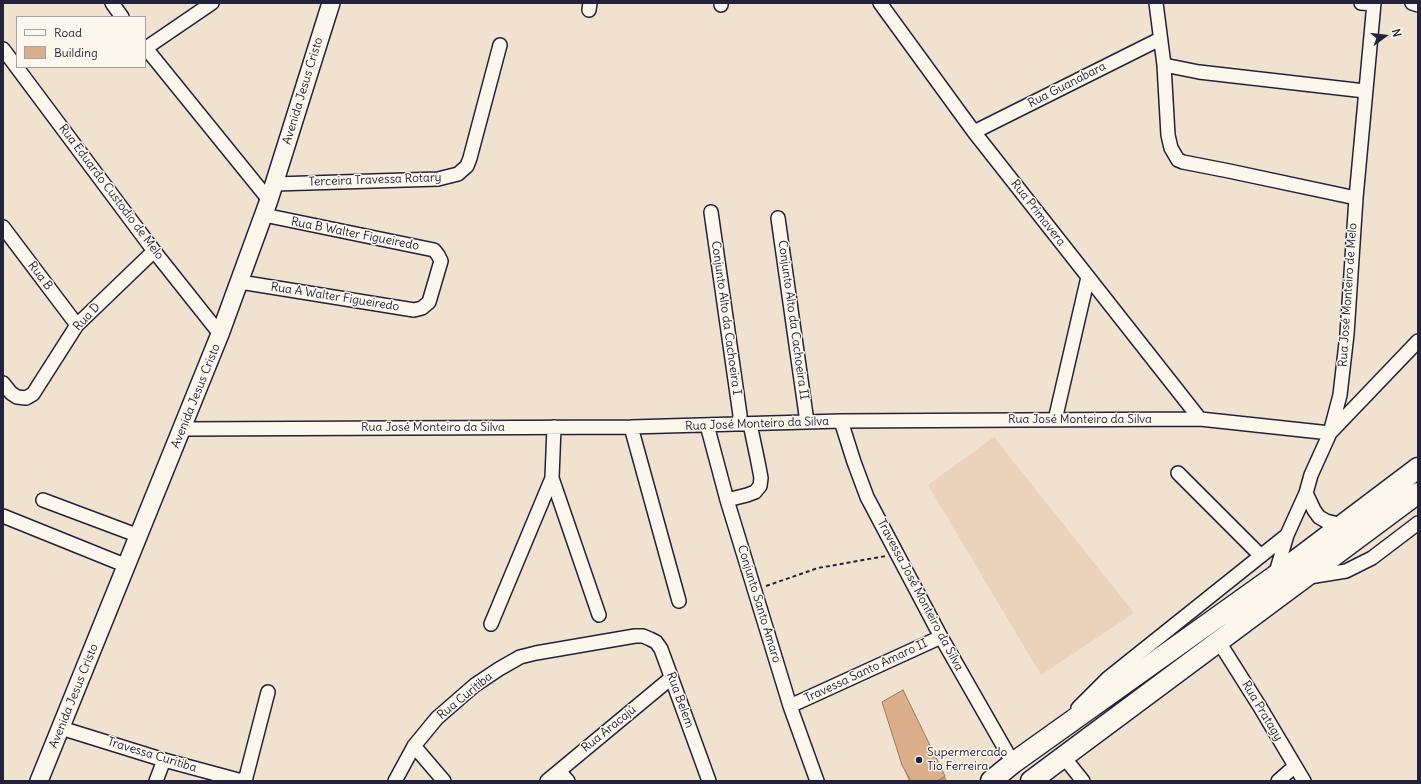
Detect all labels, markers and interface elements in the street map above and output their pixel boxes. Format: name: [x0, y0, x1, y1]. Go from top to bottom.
legend: [16, 16, 146, 68]
north arrow: [1365, 16, 1405, 56]
text: Road: [54, 25, 82, 40]
text: N: [1389, 27, 1404, 38]
street label: Avenida Jesus Cristo: [280, 36, 326, 146]
text: Building: [54, 45, 98, 60]
street label: Rua Guanabara: [1026, 59, 1108, 111]
street label: Rua Eduardo Custodio de Melo: [55, 122, 167, 262]
street label: Terceira Travessa Rotary: [308, 170, 442, 190]
street label: Rua Primavera: [1008, 177, 1068, 249]
street label: Rua B Walter Figueiredo: [290, 215, 420, 253]
street label: Rua José Monteiro de Melo: [1336, 222, 1360, 368]
street label: Conjunto Alto da Cachoeira II: [775, 239, 811, 401]
street label: Conjunto Alto da Cachoeira I: [708, 240, 744, 396]
street label: Rua B: [25, 259, 55, 293]
street label: Rua A Walter Figueiredo: [270, 280, 400, 314]
street label: Rua D: [71, 300, 103, 334]
street label: Avenida Jesus Cristo: [168, 342, 224, 450]
street label: Rua José Monteiro da Silva: [1008, 413, 1152, 427]
street label: Rua José Monteiro da Silva: [685, 414, 829, 434]
street label: Rua José Monteiro da Silva: [361, 421, 505, 435]
street label: Travessa José Monteiro da Silva: [874, 517, 966, 673]
street label: Conjunto Santo Amaro: [734, 543, 784, 665]
street label: Travessa Santo Amaro II: [802, 636, 930, 706]
street label: Avenida Jesus Cristo: [46, 642, 102, 750]
street label: Rua Curitiba: [435, 669, 495, 723]
street label: Rua Belem: [663, 670, 697, 730]
street label: Rua Pratagy: [1238, 678, 1286, 744]
street label: Rua Aracajú: [579, 703, 639, 755]
street label: Travessa Curitiba: [106, 735, 198, 775]
place label: Supermercado Tio Ferreira: [927, 746, 1007, 774]
marker: Supermercado Tio Ferreira: [914, 755, 924, 765]

